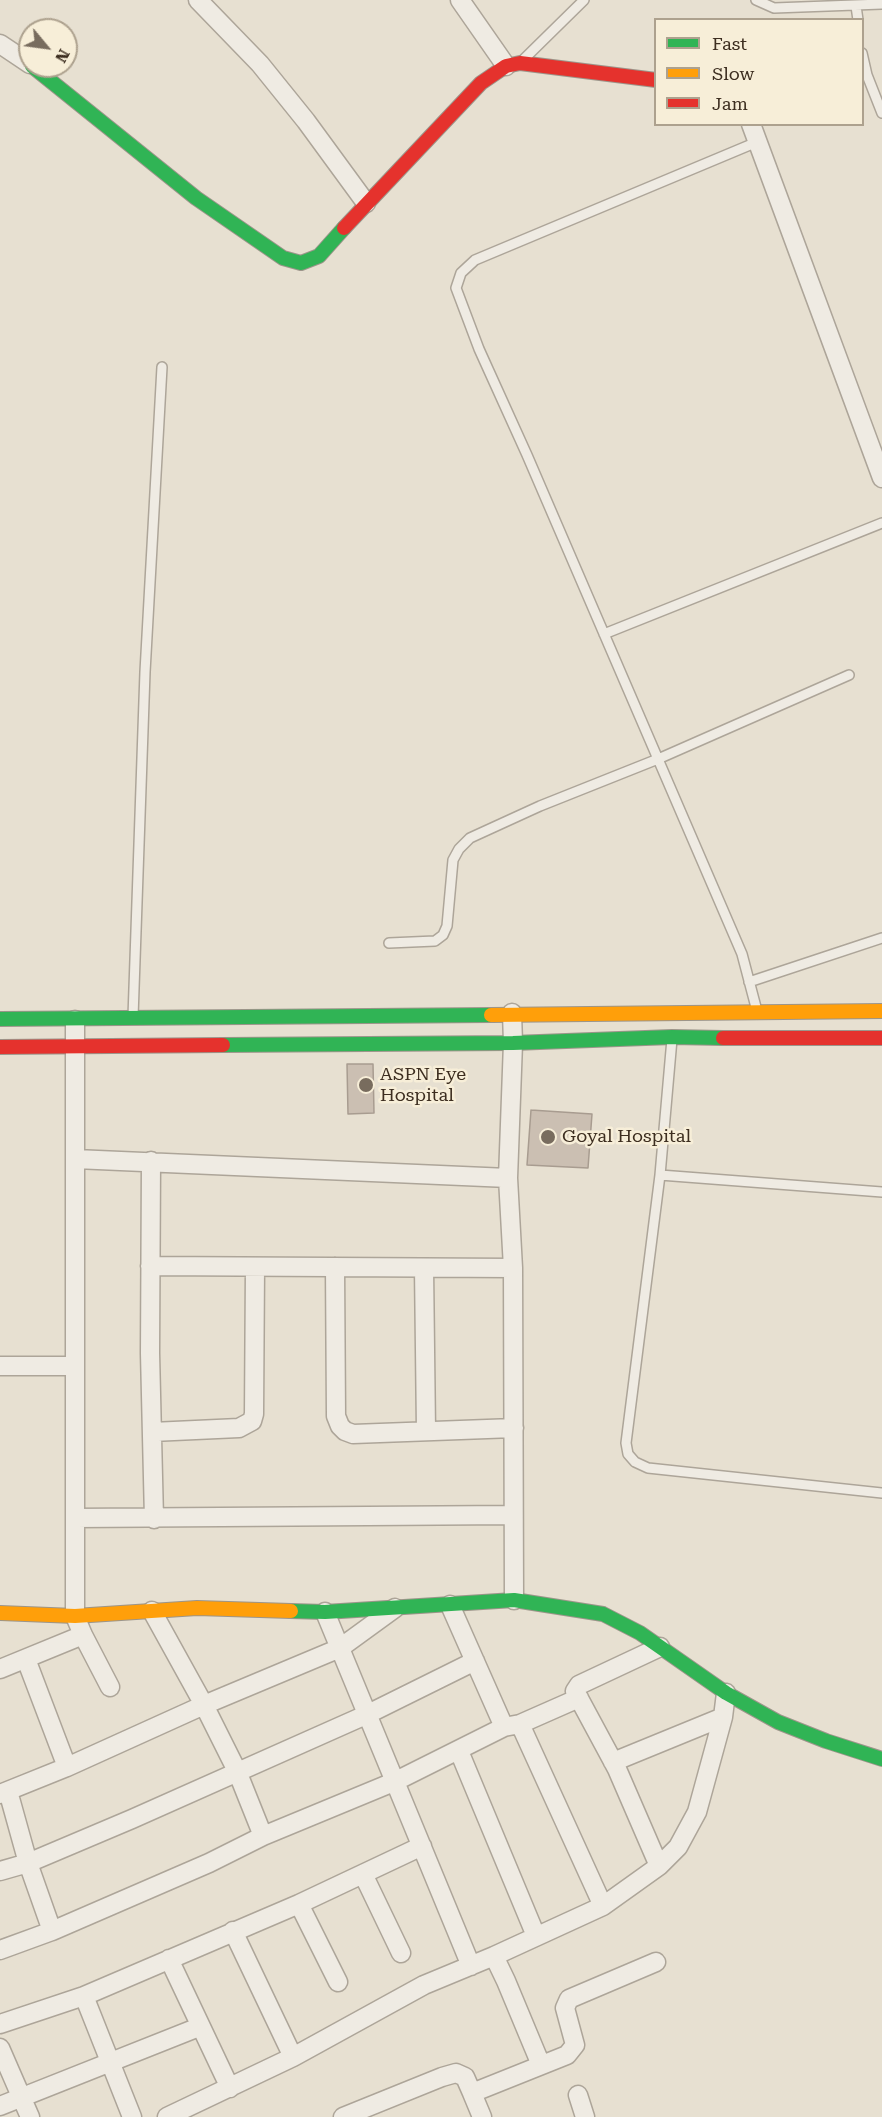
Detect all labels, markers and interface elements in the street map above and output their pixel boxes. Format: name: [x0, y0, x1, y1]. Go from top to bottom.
north arrow: [18, 18, 78, 78]
legend: [654, 18, 864, 126]
text: Fast: [712, 33, 747, 54]
text: N: [51, 46, 74, 66]
text: Slow: [712, 63, 754, 84]
text: Jam: [712, 93, 748, 114]
place label: ASPN Eye Hospital: [380, 1064, 466, 1106]
marker: ASPN Eye Hospital: [357, 1076, 375, 1094]
place label: Goyal Hospital: [562, 1126, 691, 1148]
marker: Goyal Hospital: [539, 1128, 557, 1146]

